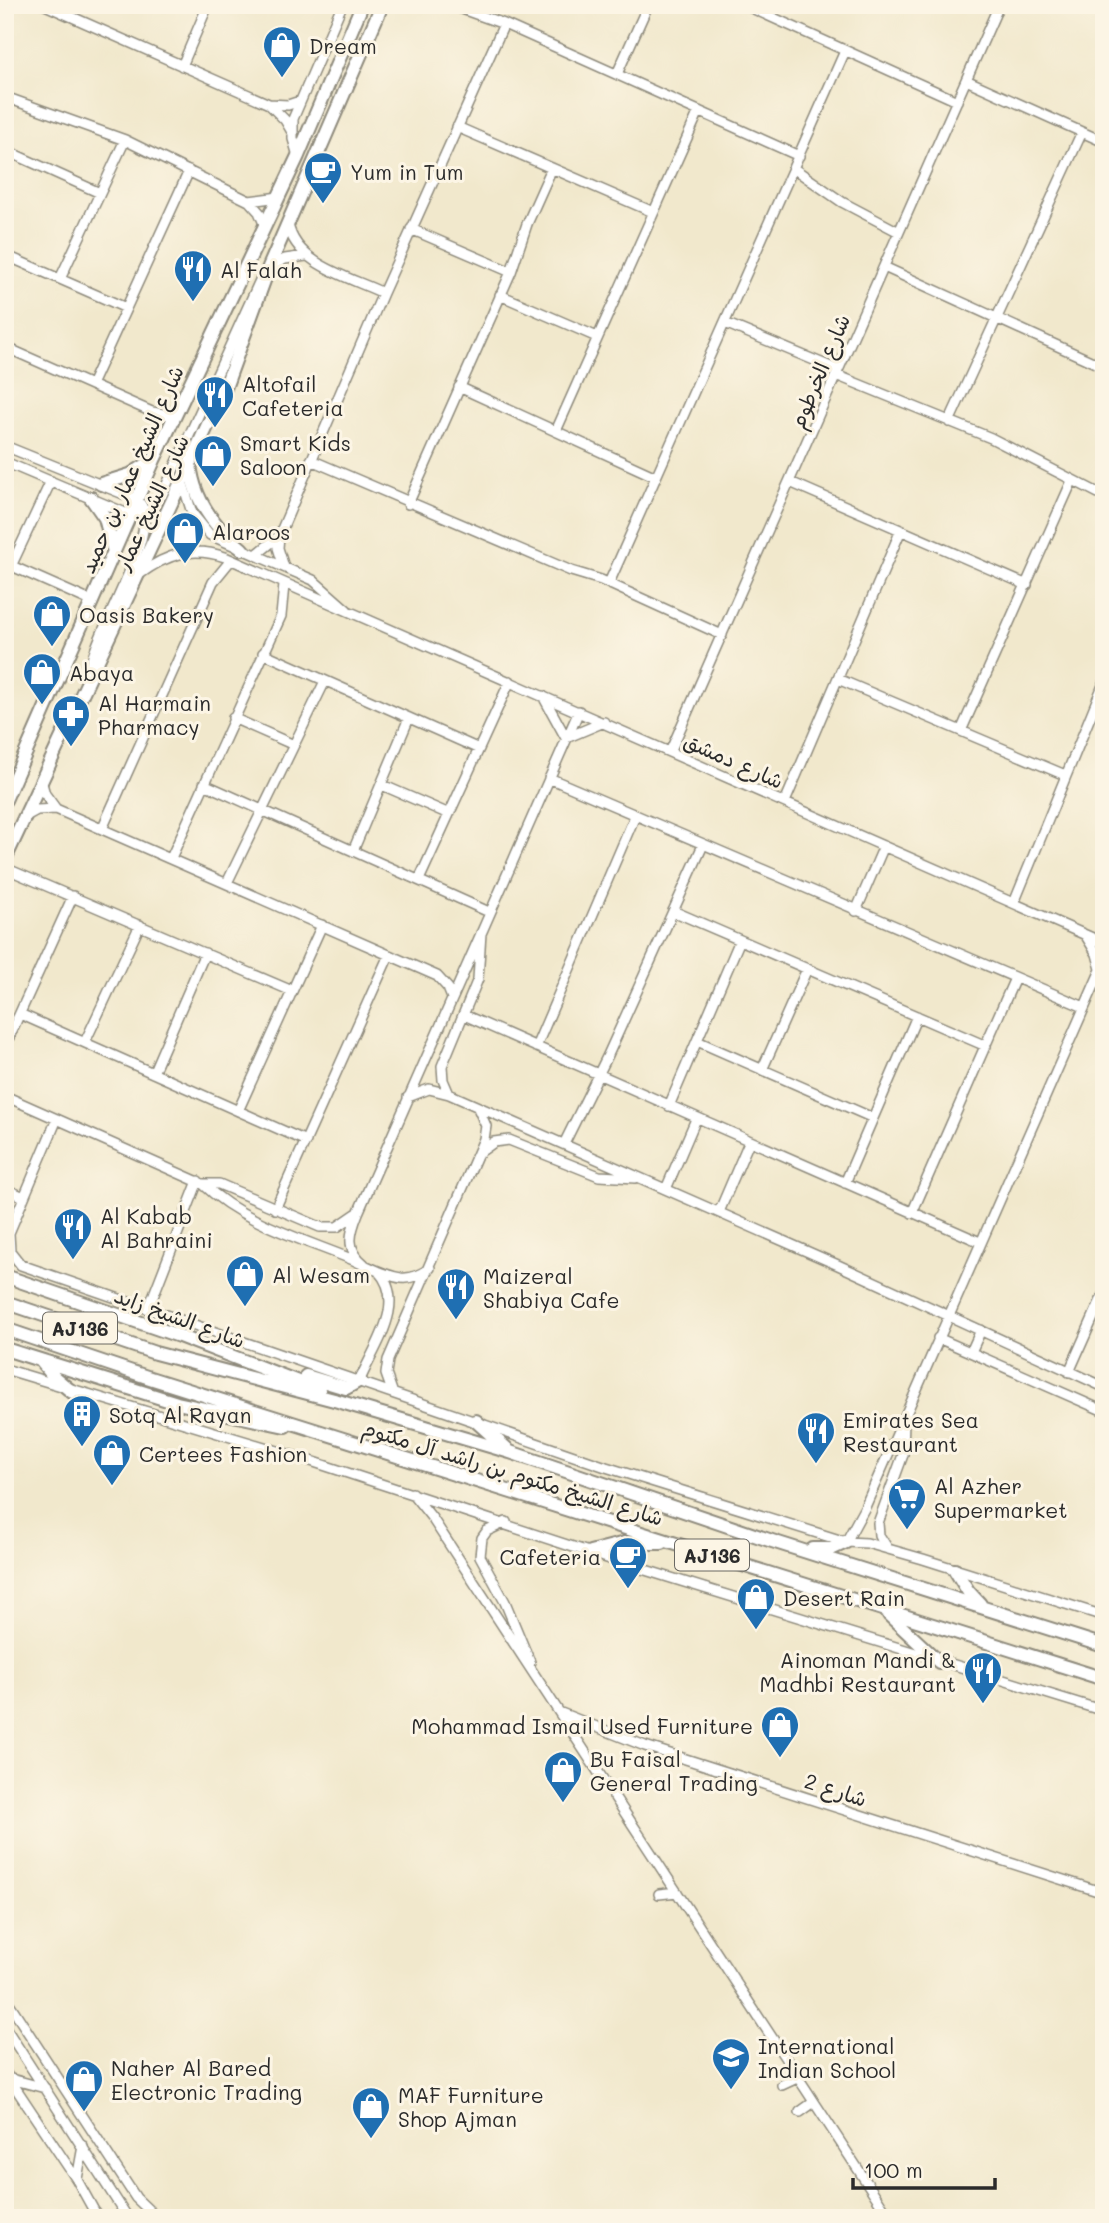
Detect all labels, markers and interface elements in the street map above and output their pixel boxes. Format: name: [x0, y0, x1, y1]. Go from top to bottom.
shop icon: Dream: [261, 24, 303, 79]
place label: Dream: [309, 32, 377, 59]
cafe icon: Yum in Tum: [302, 150, 344, 205]
place label: Yum in Tum: [350, 158, 463, 185]
restaurant icon: Al Falah: [172, 248, 214, 303]
place label: Al Falah: [220, 256, 302, 283]
street label: شارع الخرطوم: [783, 310, 859, 434]
street label: شارع الشيخ عمار بن حميد: [74, 361, 188, 577]
place label: Altofail Cafeteria: [242, 370, 344, 421]
restaurant icon: Altofail Cafeteria: [194, 374, 236, 429]
place label: Smart Kids Saloon: [240, 429, 351, 480]
street label: شارع الشيخ عمار: [109, 430, 193, 574]
shop icon: Smart Kids Saloon: [192, 433, 234, 488]
shop icon: Alaroos: [164, 510, 206, 565]
place label: Alaroos: [212, 518, 291, 545]
shop icon: Oasis Bakery: [31, 593, 73, 648]
place label: Oasis Bakery: [79, 601, 214, 628]
shop icon: Abaya: [21, 651, 63, 706]
place label: Abaya: [69, 659, 134, 686]
place label: Al Harmain Pharmacy: [98, 689, 211, 740]
pharmacy icon: Al Harmain Pharmacy: [50, 693, 92, 748]
street label: شارع دمشق: [679, 726, 788, 797]
place label: Al Kabab Al Bahraini: [100, 1202, 213, 1253]
restaurant icon: Al Kabab Al Bahraini: [52, 1206, 94, 1261]
shop icon: Al Wesam: [224, 1253, 266, 1308]
place label: Al Wesam: [272, 1261, 370, 1288]
place label: Maizeral Shabiya Cafe: [483, 1262, 620, 1313]
restaurant icon: Maizeral Shabiya Cafe: [435, 1266, 477, 1321]
street label: شارع الشيخ زايد: [110, 1281, 249, 1356]
road number: AJ136: [43, 1312, 117, 1344]
building icon: Sotq Al Rayan: [61, 1393, 103, 1448]
place label: Sotq Al Rayan: [109, 1401, 251, 1428]
place label: Emirates Sea Restaurant: [843, 1406, 979, 1457]
restaurant icon: Emirates Sea Restaurant: [795, 1410, 837, 1465]
street label: شارع الشيخ مكتوم بن راشد آل مكتوم: [358, 1413, 667, 1534]
shop icon: Certees Fashion: [91, 1432, 133, 1487]
place label: Certees Fashion: [139, 1440, 307, 1467]
place label: Al Azher Supermarket: [934, 1472, 1068, 1523]
supermarket icon: Al Azher Supermarket: [886, 1476, 928, 1531]
cafe icon: Cafeteria: [607, 1535, 649, 1590]
road number: AJ136: [675, 1540, 749, 1570]
place label: Cafeteria: [499, 1543, 601, 1570]
shop icon: Desert Rain: [735, 1576, 777, 1631]
place label: Desert Rain: [783, 1584, 905, 1611]
place label: Ainoman Mandi & Madhbi Restaurant: [760, 1646, 956, 1697]
restaurant icon: Ainoman Mandi & Madhbi Restaurant: [962, 1650, 1004, 1705]
shop icon: Mohammad Ismail Used Furniture: [759, 1704, 801, 1759]
place label: Mohammad Ismail Used Furniture: [411, 1712, 753, 1739]
place label: Bu Faisal General Trading: [590, 1745, 758, 1796]
shop icon: Bu Faisal General Trading: [542, 1749, 584, 1804]
street label: شارع 2: [801, 1766, 871, 1815]
place label: International Indian School: [758, 2032, 896, 2083]
school or university icon: International Indian School: [710, 2036, 752, 2091]
place label: Naher Al Bared Electronic Trading: [111, 2054, 302, 2105]
shop icon: Naher Al Bared Electronic Trading: [63, 2058, 105, 2113]
place label: MAF Furniture Shop Ajman: [398, 2081, 544, 2132]
shop icon: MAF Furniture Shop Ajman: [350, 2085, 392, 2140]
scale bar: [853, 2146, 995, 2190]
text: 100 m: [864, 2156, 923, 2183]

